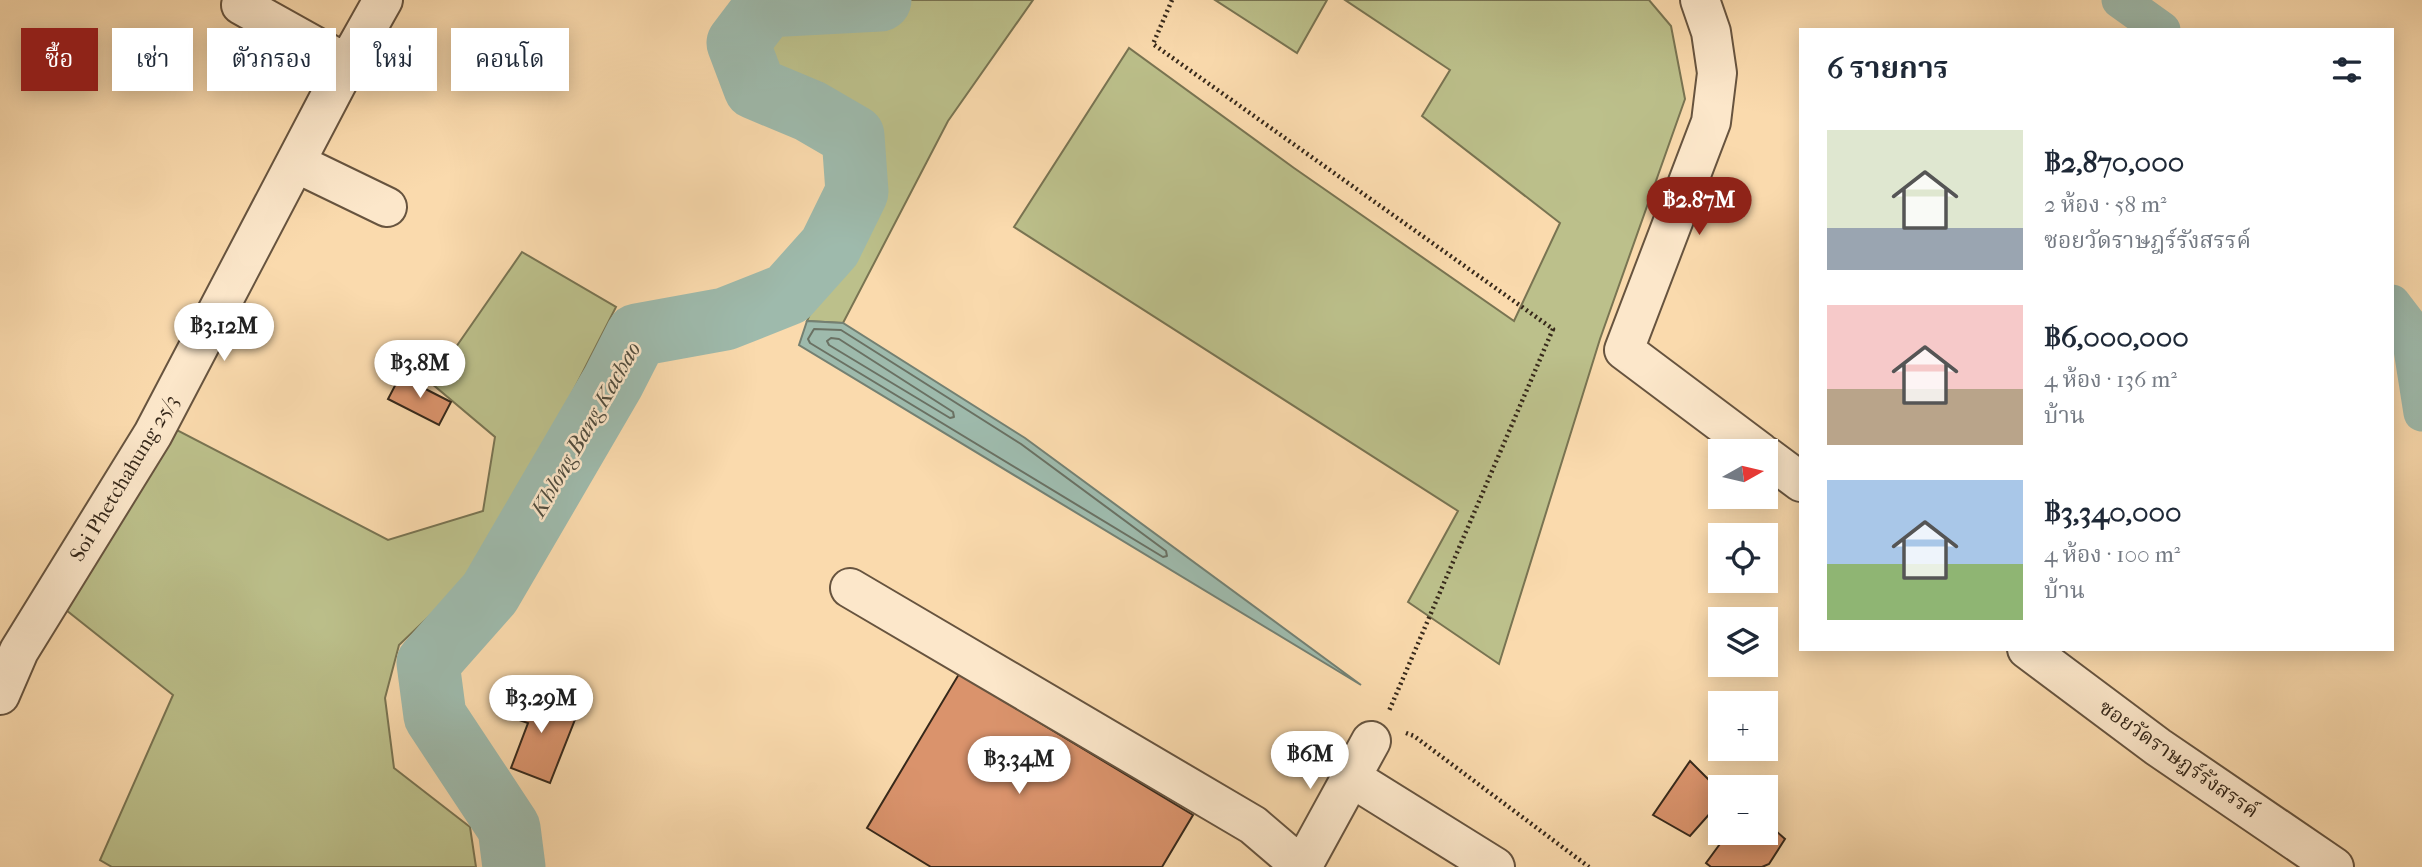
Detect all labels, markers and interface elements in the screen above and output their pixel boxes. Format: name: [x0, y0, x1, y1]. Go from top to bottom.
chip: ซื้อ: [21, 28, 98, 91]
chip: เช่า: [112, 28, 193, 91]
chip: ตัวกรอง: [207, 28, 336, 91]
chip: ใหม่: [350, 28, 437, 91]
chip: คอนโด: [451, 28, 569, 91]
text: 6 รายการ: [1827, 51, 1949, 86]
icon: filters: [2328, 51, 2366, 89]
text: ฿2,870,000: [2044, 145, 2184, 180]
icon: home: [1883, 158, 1967, 242]
pin: ฿2.87M: [1642, 177, 1756, 237]
text: ฿2.87M: [1663, 186, 1735, 213]
text: 2 ห้อง · 58 m²: [2044, 191, 2167, 218]
text: ซอยวัดราษฎร์รังสรรค์: [2044, 227, 2251, 254]
pin: ฿3.12M: [167, 304, 281, 363]
text: ฿3.12M: [190, 312, 258, 339]
text: ฿6,000,000: [2044, 320, 2189, 355]
icon: home: [1883, 333, 1967, 417]
water label: Khlong Bang Kachao: [523, 337, 646, 523]
pin: ฿3.8M: [371, 340, 469, 400]
text: ฿3.8M: [390, 349, 450, 376]
text: 4 ห้อง · 136 m²: [2044, 366, 2177, 393]
street label: Soi Phetchahung 25/3: [65, 390, 183, 566]
text: บ้าน: [2044, 402, 2085, 429]
north arrow: [1708, 439, 1778, 509]
map controls: [1708, 439, 1778, 845]
text: ฿3,340,000: [2044, 495, 2182, 530]
icon: home: [1883, 508, 1967, 592]
button: locate: [1708, 523, 1778, 593]
text: 4 ห้อง · 100 m²: [2044, 541, 2180, 568]
text: บ้าน: [2044, 577, 2085, 604]
button: layers: [1708, 607, 1778, 677]
pin: ฿3.29M: [484, 676, 598, 735]
text: ฿3.29M: [505, 684, 577, 711]
button: +: [1708, 691, 1778, 761]
street label: ซอยวัดราษฎร์รังสรรค์: [2095, 694, 2264, 823]
pin: ฿6M: [1276, 732, 1344, 791]
pin: ฿3.34M: [962, 736, 1076, 796]
text: ฿6M: [1287, 740, 1333, 767]
text: ฿3.34M: [984, 745, 1054, 772]
button: −: [1708, 775, 1778, 845]

